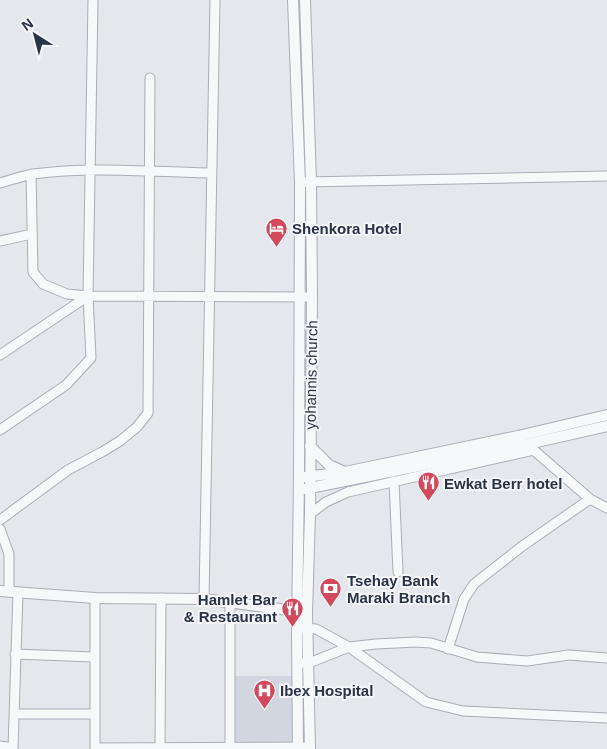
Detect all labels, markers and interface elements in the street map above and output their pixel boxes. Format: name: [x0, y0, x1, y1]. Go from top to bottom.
north arrow: [10, 10, 60, 60]
text: N: [19, 15, 36, 34]
hotel icon: Shenkora Hotel: [264, 216, 288, 247]
place label: Shenkora Hotel: [292, 220, 402, 237]
street label: yohannis church: [302, 320, 320, 430]
restaurant icon: Ewkat Berr hotel: [416, 471, 440, 502]
place label: Ewkat Berr hotel: [444, 475, 562, 492]
place label: Tsehay Bank Maraki Branch: [347, 572, 450, 606]
bank icon: Tsehay Bank Maraki Branch: [319, 577, 343, 608]
place label: Hamlet Bar & Restaurant: [184, 591, 277, 625]
restaurant icon: Hamlet Bar & Restaurant: [281, 596, 305, 627]
hospital icon: Ibex Hospital: [252, 678, 276, 709]
place label: Ibex Hospital: [280, 682, 373, 699]

